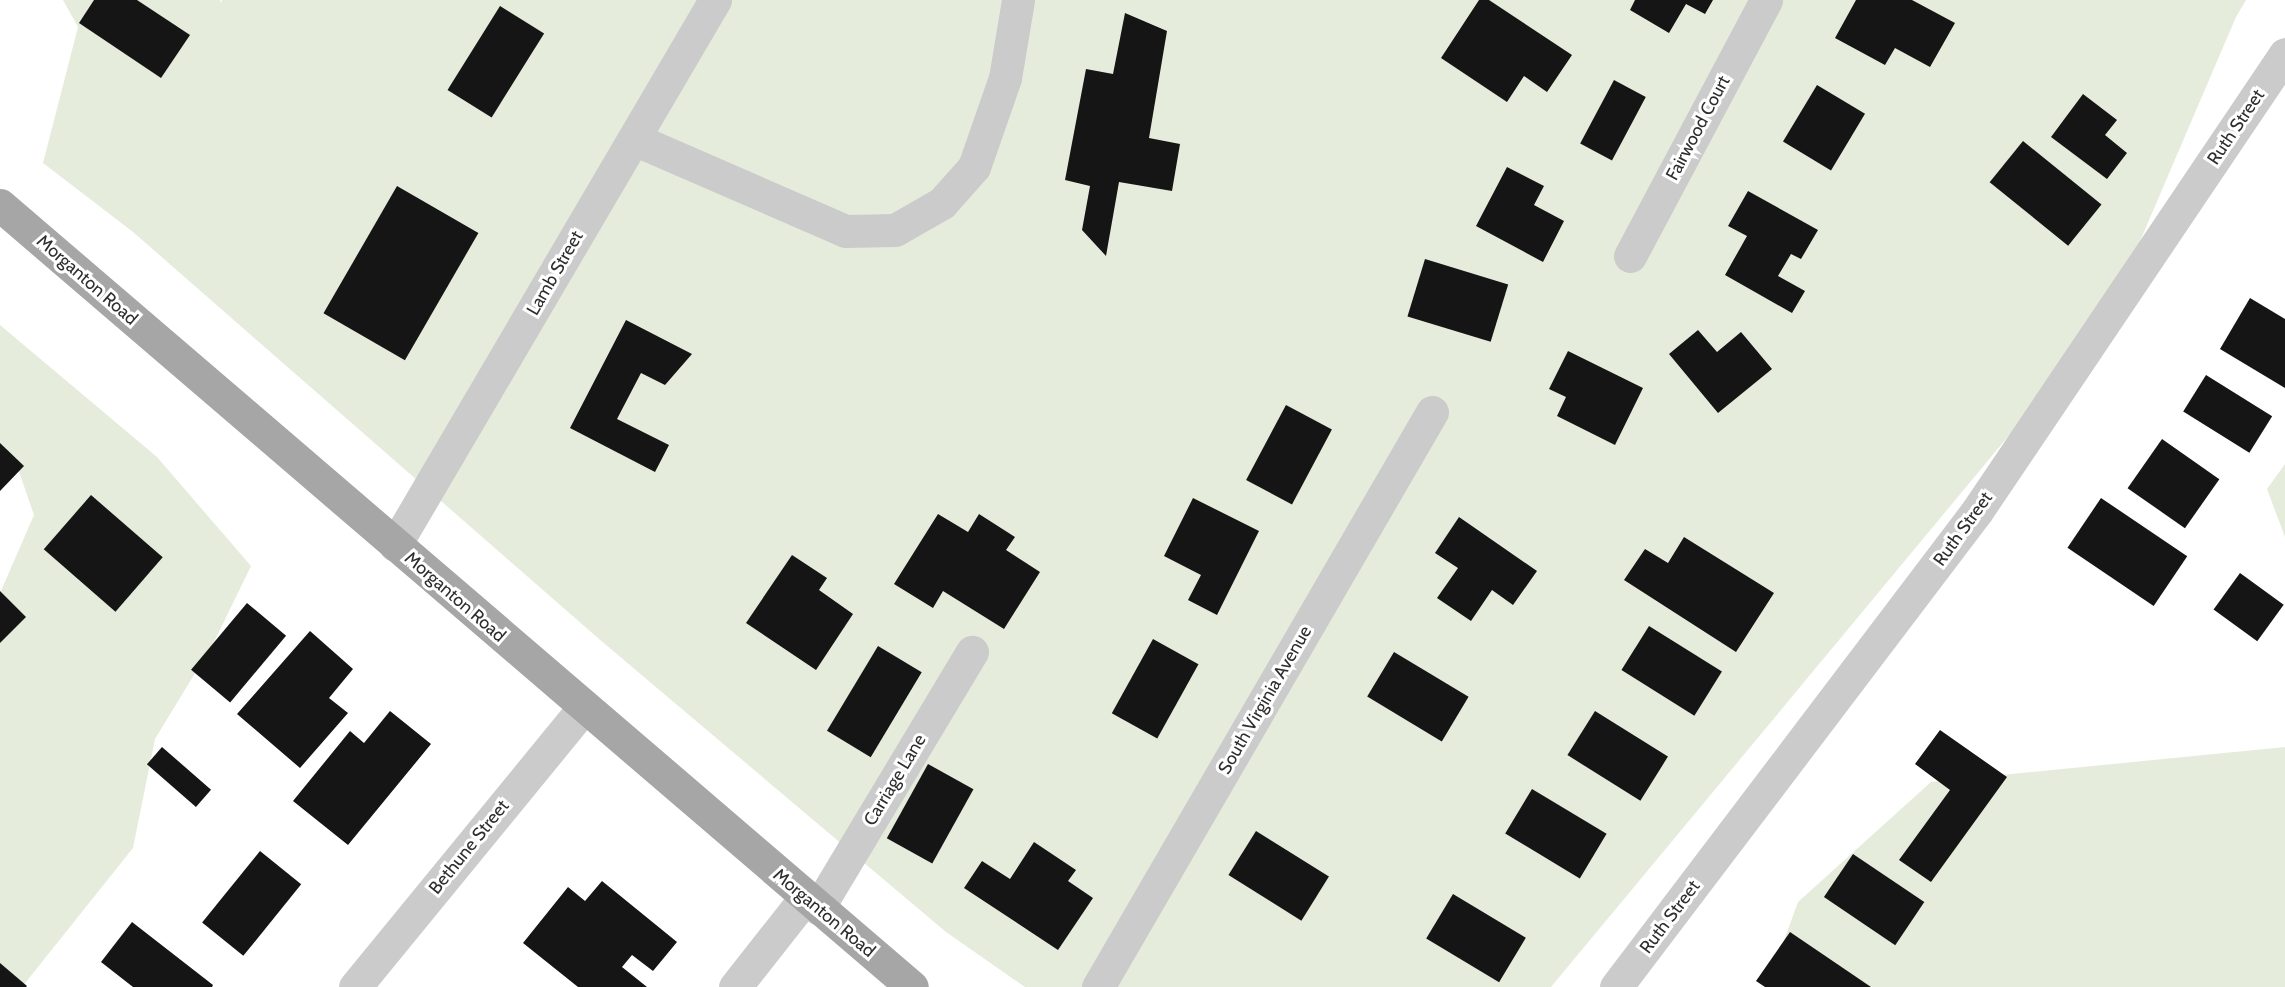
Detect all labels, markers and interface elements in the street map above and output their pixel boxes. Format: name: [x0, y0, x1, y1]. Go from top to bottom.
street label: Fairwood Court: [1661, 72, 1735, 184]
street label: Ruth Street: [2203, 85, 2269, 169]
street label: Lamb Street: [522, 227, 588, 319]
street label: Morganton Road: [32, 230, 142, 330]
street label: Ruth Street: [1929, 488, 1997, 570]
street label: Morganton Road: [400, 547, 510, 647]
street label: South Virginia Avenue: [1214, 622, 1316, 778]
street label: Carriage Lane: [859, 730, 931, 830]
street label: Bethune Street: [424, 796, 514, 898]
street label: Morganton Road: [769, 864, 879, 962]
street label: Ruth Street: [1635, 876, 1705, 958]

